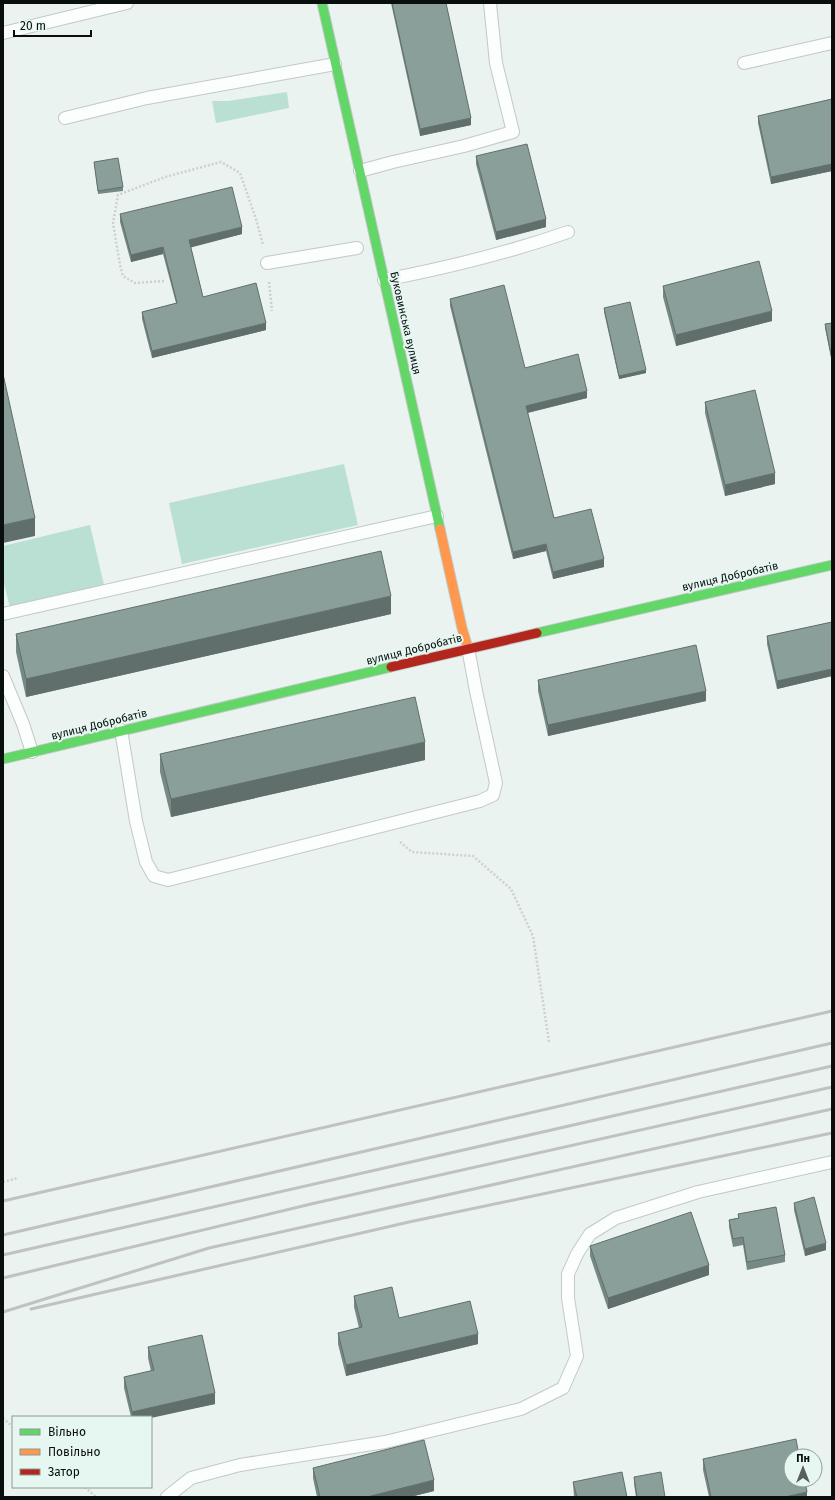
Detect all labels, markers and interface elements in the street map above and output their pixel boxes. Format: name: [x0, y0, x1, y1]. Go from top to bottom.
scale bar: [14, 12, 91, 38]
text: 20 m: [20, 19, 46, 33]
street label: Буковинська вулиця: [387, 270, 424, 376]
street label: вулиця Добробатів: [681, 559, 780, 594]
street label: вулиця Добробатів: [365, 631, 463, 668]
street label: вулиця Добробатів: [50, 706, 148, 743]
legend: [12, 1416, 152, 1488]
text: Вільно: [48, 1425, 86, 1439]
text: Повільно: [48, 1445, 101, 1459]
north arrow: [783, 1448, 823, 1488]
text: Пн: [796, 1452, 810, 1465]
text: Затор: [48, 1465, 80, 1479]

